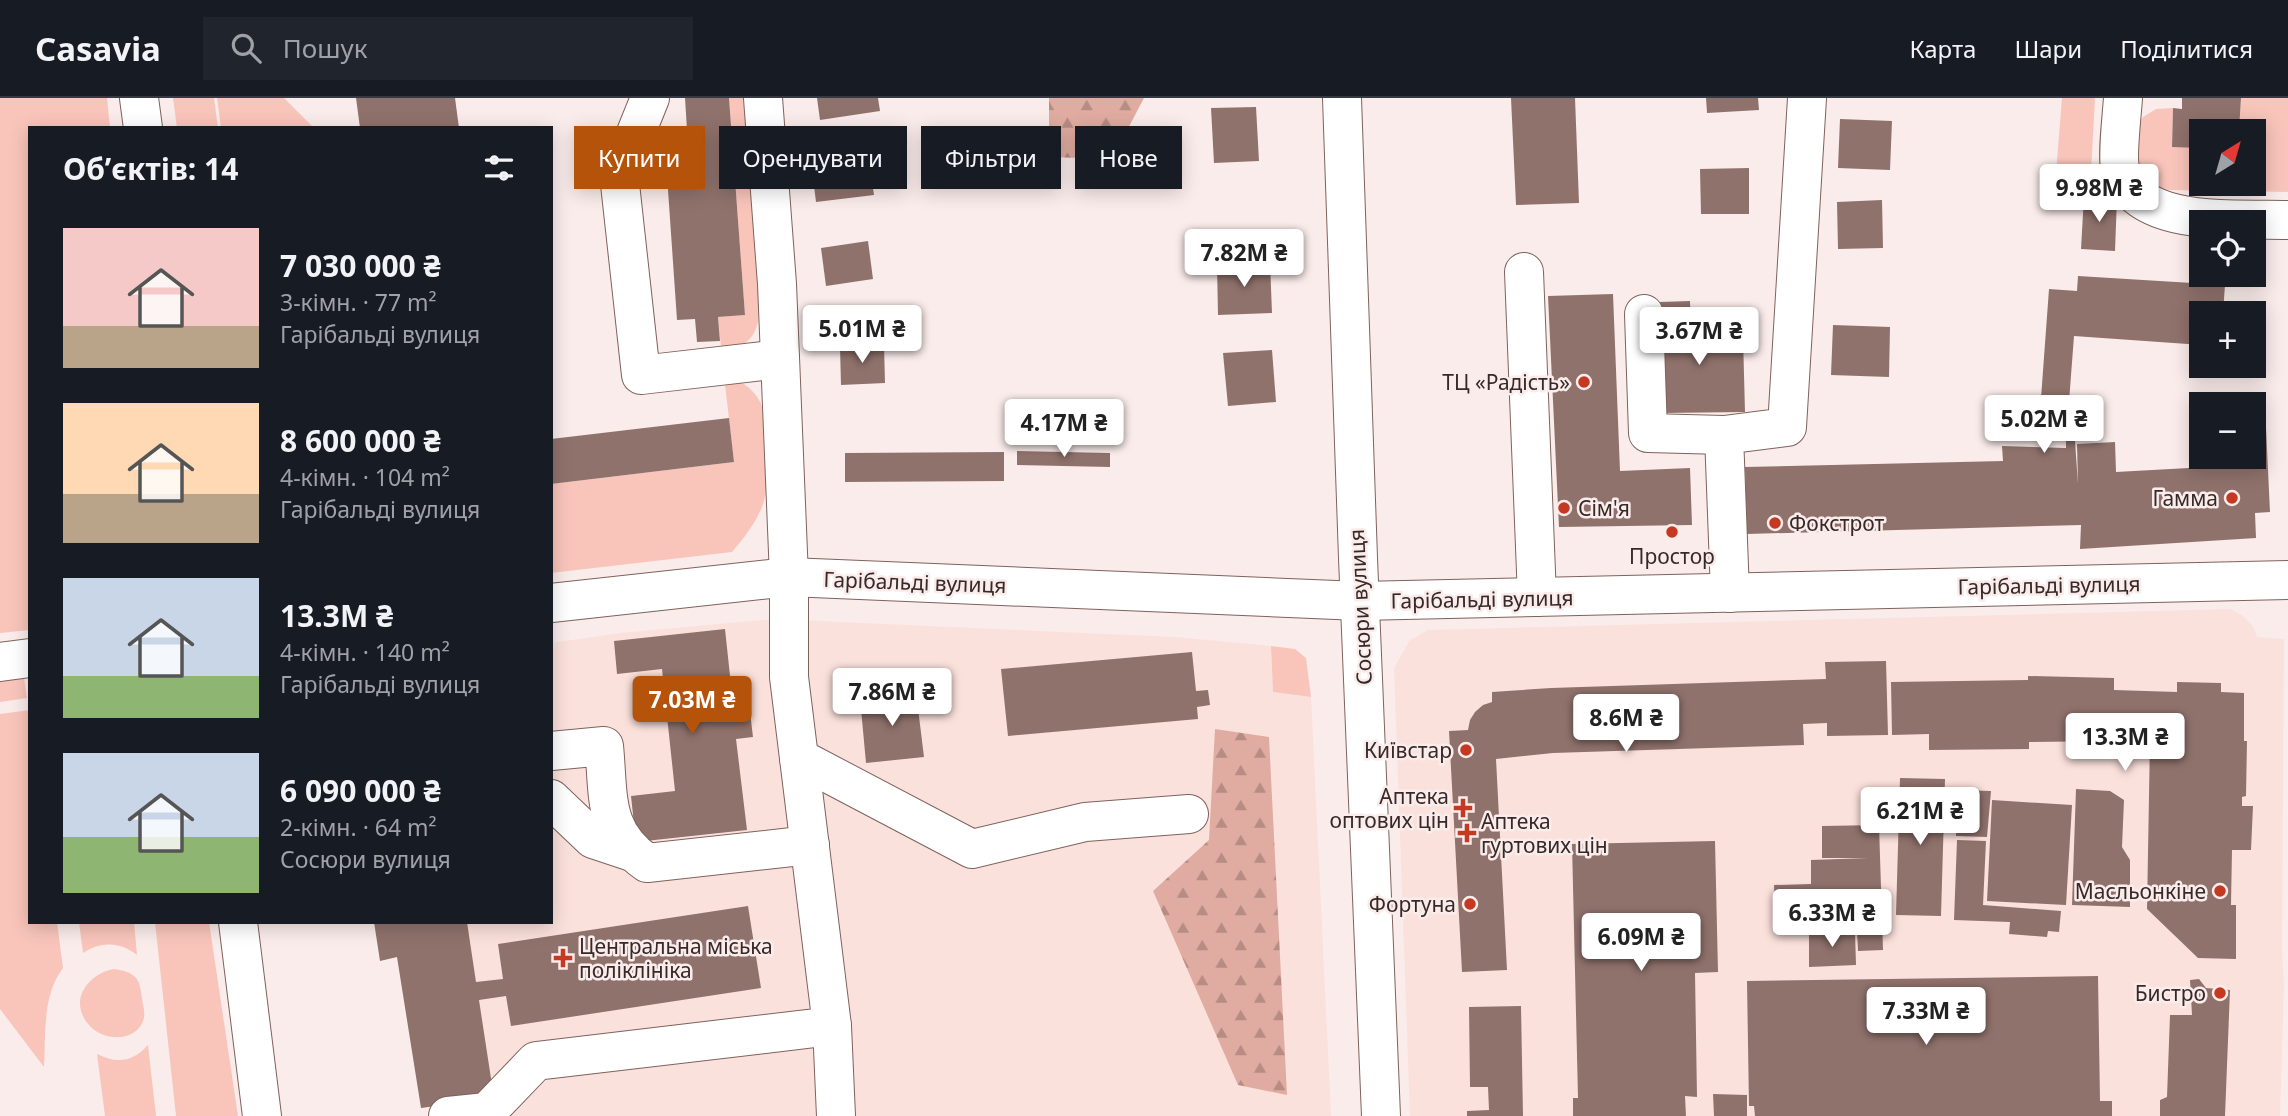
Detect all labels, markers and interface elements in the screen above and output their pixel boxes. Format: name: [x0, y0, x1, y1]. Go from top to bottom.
search box: [203, 17, 693, 80]
text: Casavia: [35, 26, 161, 71]
icon: search: [227, 29, 265, 67]
text: Пошук: [283, 30, 368, 66]
text: Карта: [1909, 32, 1976, 65]
text: Шари: [2014, 32, 2082, 65]
text: Поділитися: [2120, 32, 2253, 65]
north arrow: [2189, 119, 2266, 196]
map controls: [2189, 119, 2266, 469]
chip: Купити: [574, 126, 705, 189]
chip: Орендувати: [719, 126, 907, 189]
chip: Фільтри: [921, 126, 1061, 189]
chip: Нове: [1075, 126, 1182, 189]
text: Об’єктів: 14: [63, 148, 238, 189]
icon: filters: [480, 149, 518, 187]
pin: 9.98M ₴: [2034, 164, 2164, 224]
text: 9.98M ₴: [2056, 171, 2142, 203]
button: locate: [2189, 210, 2266, 287]
pin: 7.82M ₴: [1179, 230, 1309, 289]
text: 7.82M ₴: [1201, 236, 1287, 268]
text: 7 030 000 ₴: [280, 245, 441, 286]
icon: home: [119, 256, 203, 340]
text: 3-кімн. · 77 m²: [280, 286, 437, 318]
button: +: [2189, 301, 2266, 378]
pin: 5.01M ₴: [797, 306, 927, 365]
pin: 3.67M ₴: [1634, 308, 1764, 367]
text: 5.01M ₴: [819, 312, 905, 344]
text: 3.67M ₴: [1656, 314, 1742, 346]
text: Гарібальді вулиця: [280, 318, 480, 350]
place label: ТЦ «Радість»: [1442, 368, 1570, 396]
marker: ТЦ «Радість»: [1576, 374, 1592, 390]
button: −: [2189, 392, 2266, 469]
pin: 5.02M ₴: [1979, 396, 2109, 455]
pin: 4.17M ₴: [999, 400, 1129, 459]
text: 5.02M ₴: [2001, 402, 2087, 434]
text: 4.17M ₴: [1021, 406, 1107, 438]
text: 8 600 000 ₴: [280, 420, 441, 461]
icon: home: [119, 431, 203, 515]
text: 4-кімн. · 104 m²: [280, 461, 450, 493]
place label: Гамма: [2153, 484, 2218, 512]
marker: Гамма: [2224, 490, 2240, 506]
text: Гарібальді вулиця: [280, 493, 480, 525]
place label: Сім'я: [1578, 494, 1630, 522]
marker: Сім'я: [1556, 500, 1572, 516]
place label: Фокстрот: [1789, 509, 1885, 537]
marker: Фокстрот: [1767, 515, 1783, 531]
marker: Простор: [1664, 524, 1680, 540]
street label: Сосюри вулиця: [1342, 528, 1378, 686]
place label: Простор: [1629, 542, 1715, 570]
street label: Гарібальді вулиця: [823, 565, 1007, 599]
street label: Гарібальді вулиця: [1957, 569, 2141, 601]
street label: Гарібальді вулиця: [1390, 583, 1574, 615]
text: 13.3M ₴: [280, 595, 393, 636]
icon: home: [119, 606, 203, 690]
text: 4-кімн. · 140 m²: [280, 636, 450, 668]
text: Гарібальді вулиця: [280, 668, 480, 700]
pin: 7.86M ₴: [827, 668, 957, 728]
text: 7.86M ₴: [849, 675, 935, 707]
pin: 7.03M ₴: [627, 676, 757, 736]
text: 7.03M ₴: [649, 683, 735, 715]
pin: 8.6M ₴: [1569, 694, 1683, 754]
text: 8.6M ₴: [1589, 701, 1663, 733]
pin: 13.3M ₴: [2060, 714, 2190, 773]
text: 13.3M ₴: [2082, 720, 2168, 752]
place label: Київстар: [1364, 736, 1452, 764]
marker: Київстар: [1458, 742, 1474, 758]
text: 6 090 000 ₴: [280, 770, 441, 811]
icon: home: [119, 781, 203, 865]
place label: Аптека оптових цін: [1330, 782, 1449, 834]
pin: 6.21M ₴: [1855, 788, 1985, 847]
text: 6.21M ₴: [1877, 794, 1963, 826]
marker: Аптека оптових цін: [1455, 800, 1471, 816]
place label: Аптека гуртових цін: [1481, 807, 1608, 859]
text: 2-кімн. · 64 m²: [280, 811, 437, 843]
marker: Аптека гуртових цін: [1459, 825, 1475, 841]
text: Сосюри вулиця: [280, 843, 451, 875]
place label: Масльонкіне: [2075, 877, 2206, 905]
marker: Масльонкіне: [2212, 883, 2228, 899]
place label: Фортуна: [1369, 890, 1456, 918]
pin: 6.33M ₴: [1767, 890, 1897, 949]
marker: Фортуна: [1462, 896, 1478, 912]
text: 6.33M ₴: [1789, 896, 1875, 928]
pin: 6.09M ₴: [1576, 914, 1706, 973]
text: 6.09M ₴: [1598, 920, 1684, 952]
place label: Центральна міська полiклiнiка: [579, 932, 773, 984]
marker: Центральна міська полiклiнiка: [553, 948, 573, 968]
place label: Бистро: [2135, 979, 2206, 1007]
marker: Бистро: [2212, 985, 2228, 1001]
pin: 7.33M ₴: [1861, 988, 1991, 1047]
text: 7.33M ₴: [1883, 994, 1969, 1026]

